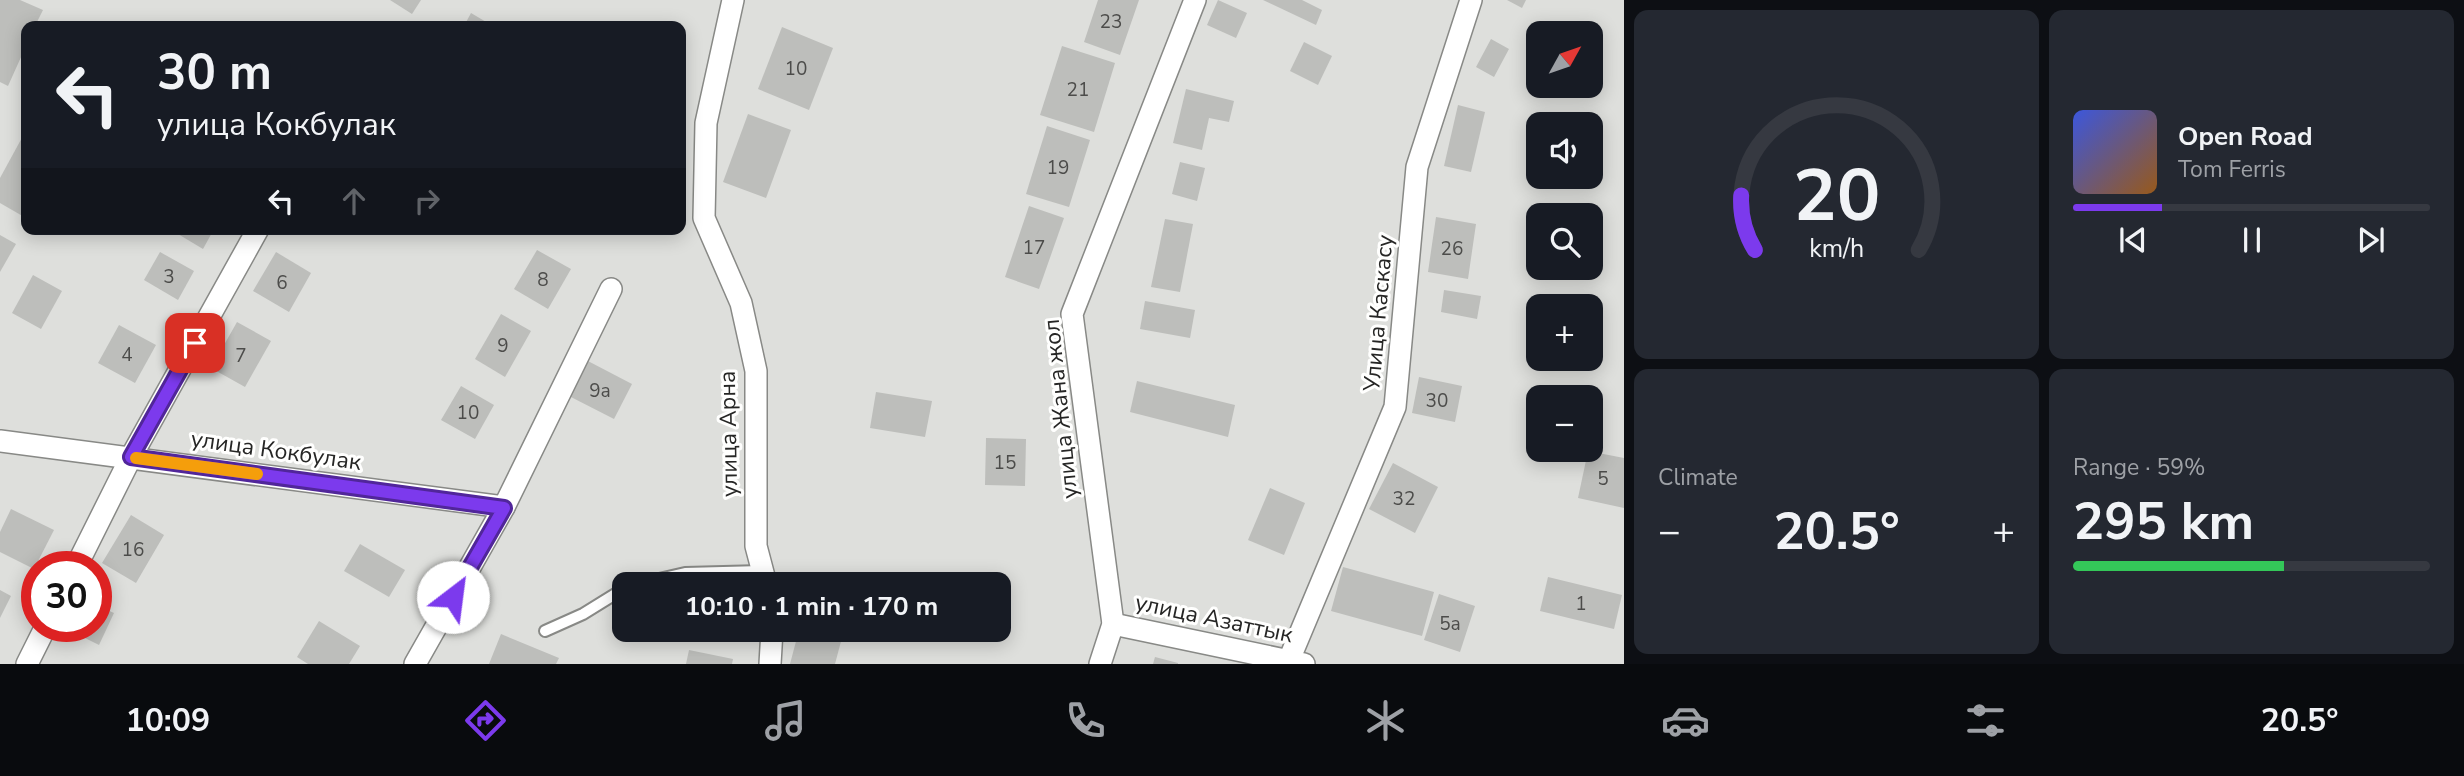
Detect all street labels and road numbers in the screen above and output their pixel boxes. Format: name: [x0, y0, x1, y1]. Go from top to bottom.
street label: Улица Каскасу: [1356, 233, 1401, 394]
street label: улица Жана жол: [1036, 318, 1085, 500]
street label: улица Арна: [712, 371, 745, 497]
street label: улица Кокбулак: [189, 423, 364, 478]
street label: улица Азаттык: [1132, 587, 1296, 650]

